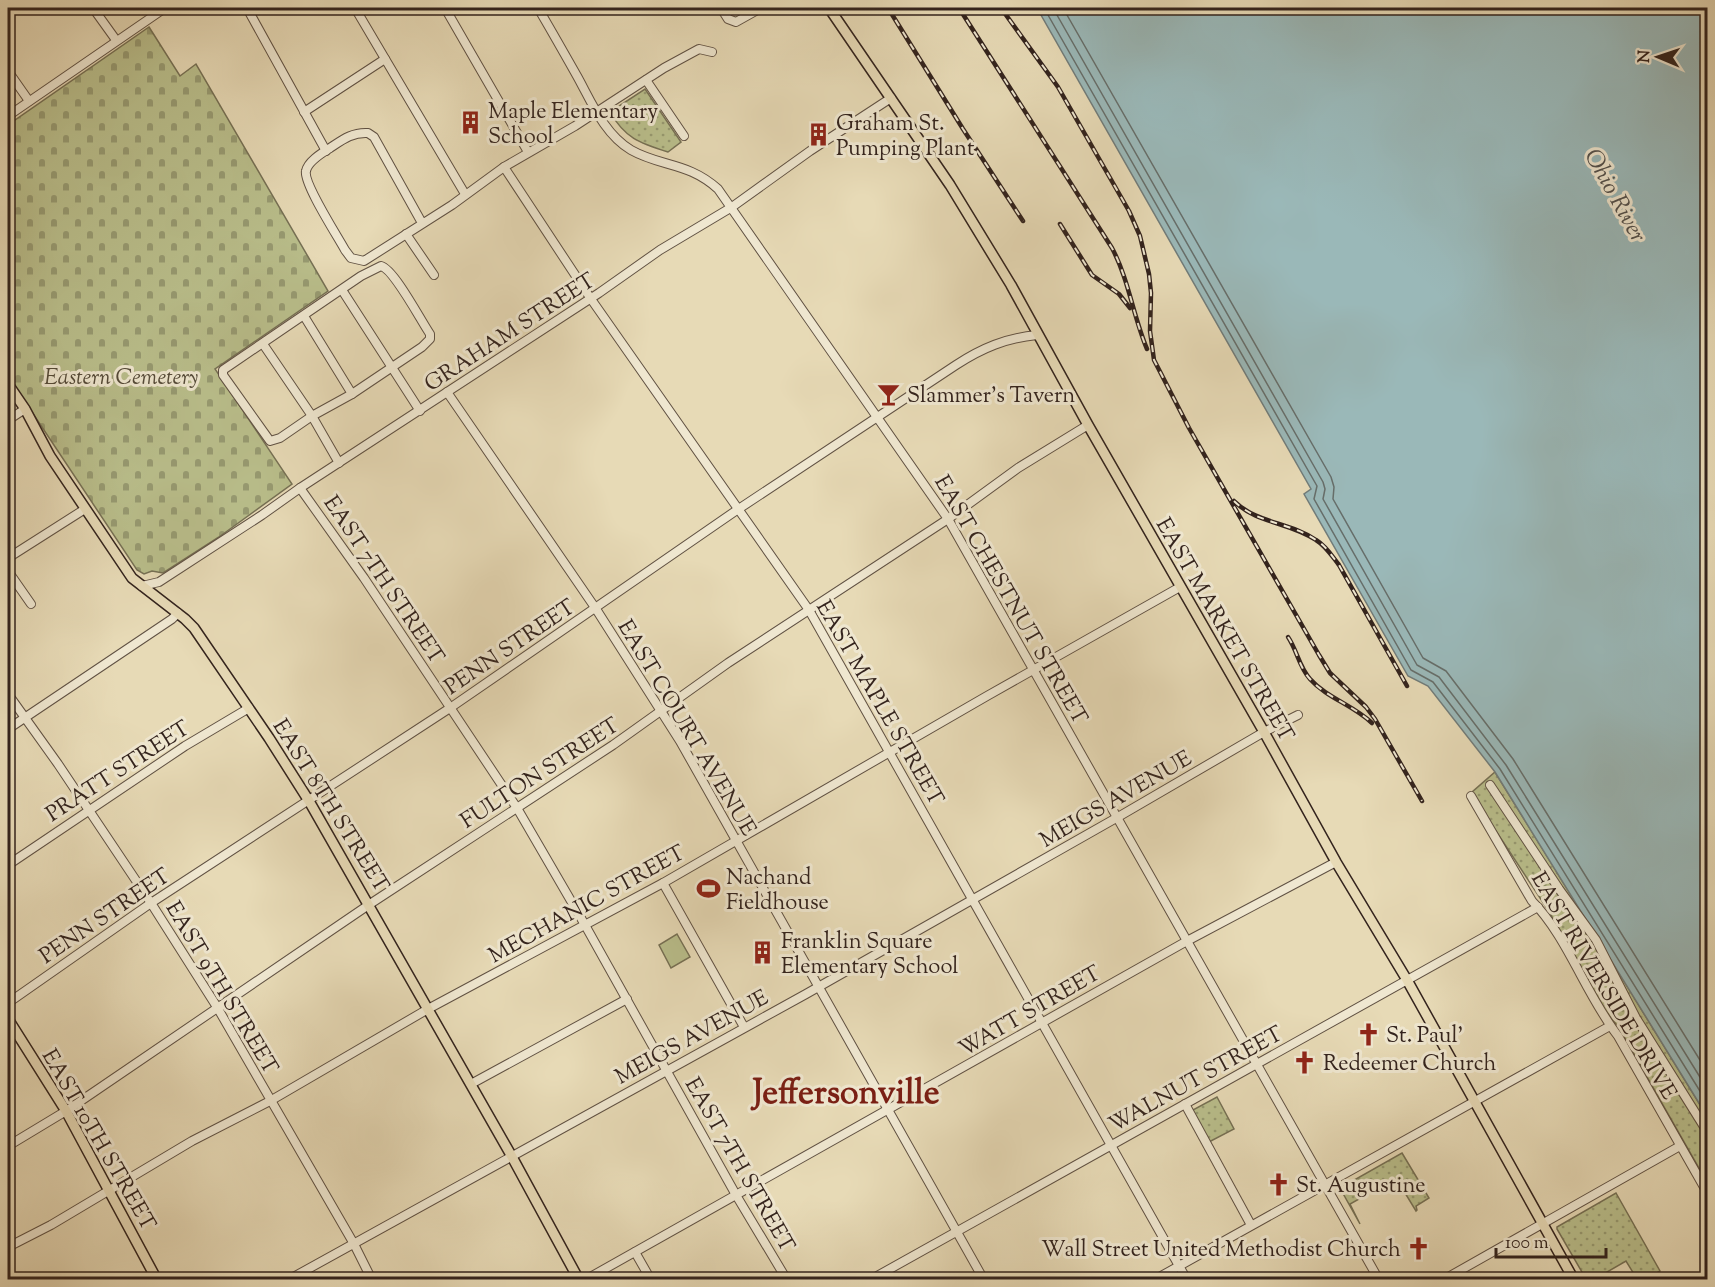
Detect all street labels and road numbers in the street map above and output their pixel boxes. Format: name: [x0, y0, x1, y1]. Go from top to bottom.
street label: GRAHAM STREET: [419, 266, 603, 401]
street label: EAST CHESTNUT STREET: [925, 470, 1094, 732]
street label: EAST 7TH STREET: [314, 490, 451, 672]
street label: EAST MARKET STREET: [1146, 513, 1301, 749]
street label: PENN STREET: [439, 592, 583, 704]
street label: EAST MAPLE STREET: [806, 595, 951, 813]
street label: EAST COURT AVENUE: [608, 614, 763, 843]
street label: FULTON STREET: [455, 711, 627, 838]
street label: PRATT STREET: [40, 714, 197, 831]
street label: EAST 8TH STREET: [263, 714, 396, 900]
street label: MEIGS AVENUE: [1034, 744, 1199, 857]
street label: MECHANIC STREET: [483, 838, 692, 973]
street label: PENN STREET: [34, 861, 178, 973]
street label: EAST RIVERSIDE DRIVE: [1522, 867, 1683, 1107]
street label: EAST 9TH STREET: [156, 896, 285, 1082]
street label: WATT STREET: [954, 959, 1108, 1066]
street label: MEIGS AVENUE: [610, 983, 775, 1094]
street label: WALNUT STREET: [1104, 1019, 1290, 1142]
street label: EAST 10TH STREET: [32, 1044, 163, 1238]
street label: EAST 7TH STREET: [675, 1072, 802, 1259]

